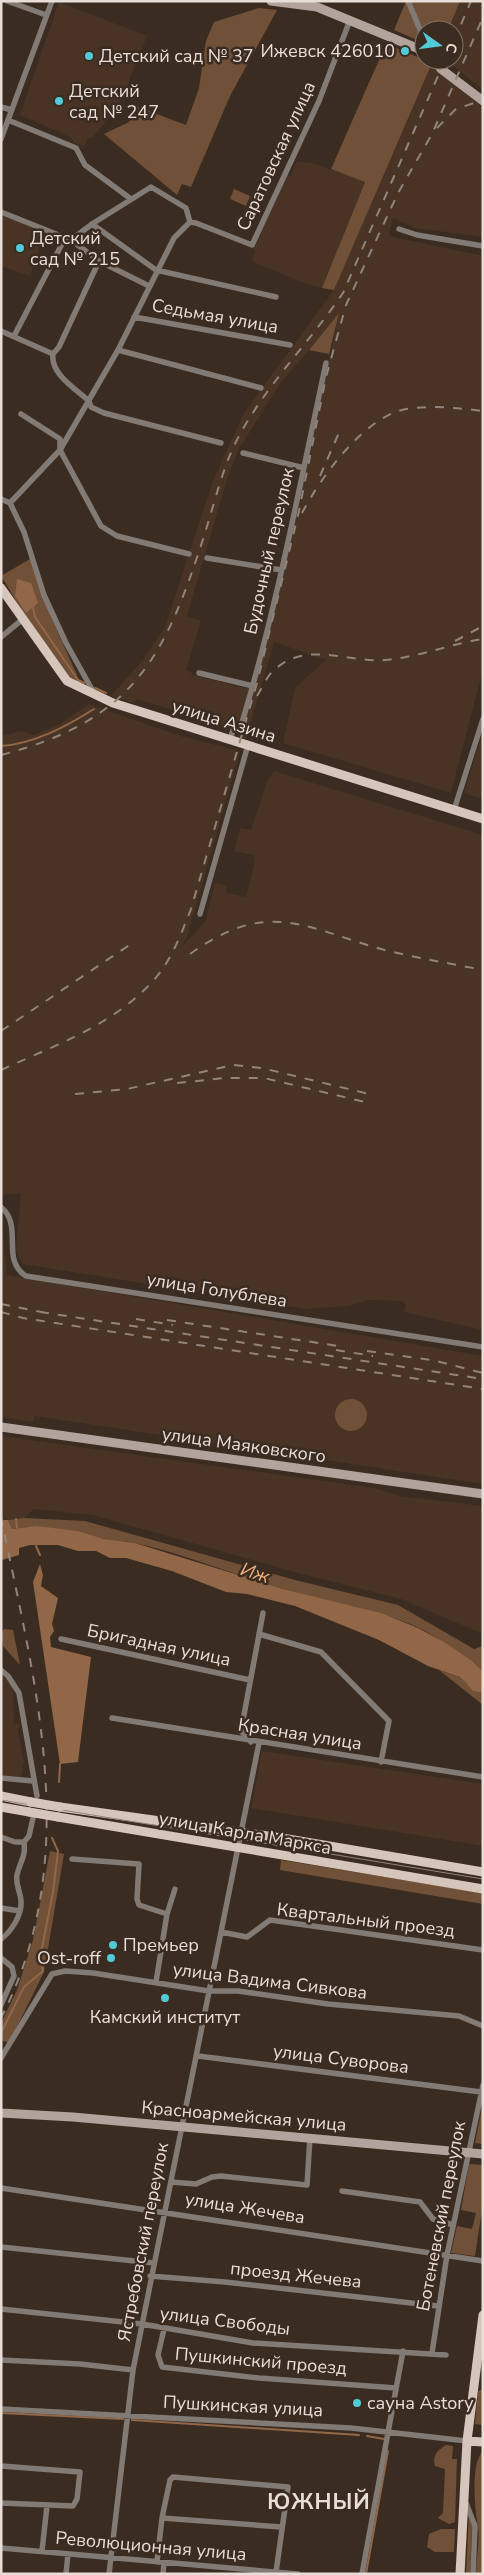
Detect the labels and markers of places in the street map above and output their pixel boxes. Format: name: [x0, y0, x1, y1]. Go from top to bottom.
place label: Ижевск 426010: [261, 39, 395, 63]
place label: Детский сад № 37: [99, 44, 254, 68]
marker: Ижевск 426010: [399, 45, 411, 57]
marker: Детский сад № 37: [83, 50, 95, 62]
place label: Детский сад № 247: [69, 79, 159, 124]
marker: Детский сад № 247: [53, 95, 65, 107]
place label: Детский сад № 215: [30, 226, 120, 271]
marker: Детский сад № 215: [14, 242, 26, 254]
place label: Премьер: [123, 1933, 199, 1957]
marker: Премьер: [107, 1939, 119, 1951]
place label: Ost-roff: [37, 1946, 102, 1970]
marker: Ost-roff: [105, 1952, 117, 1964]
marker: Камский институт: [159, 1992, 171, 2004]
place label: Камский институт: [90, 2005, 240, 2029]
place label: сауна Astory: [367, 2391, 474, 2415]
marker: сауна Astory: [351, 2397, 363, 2409]

